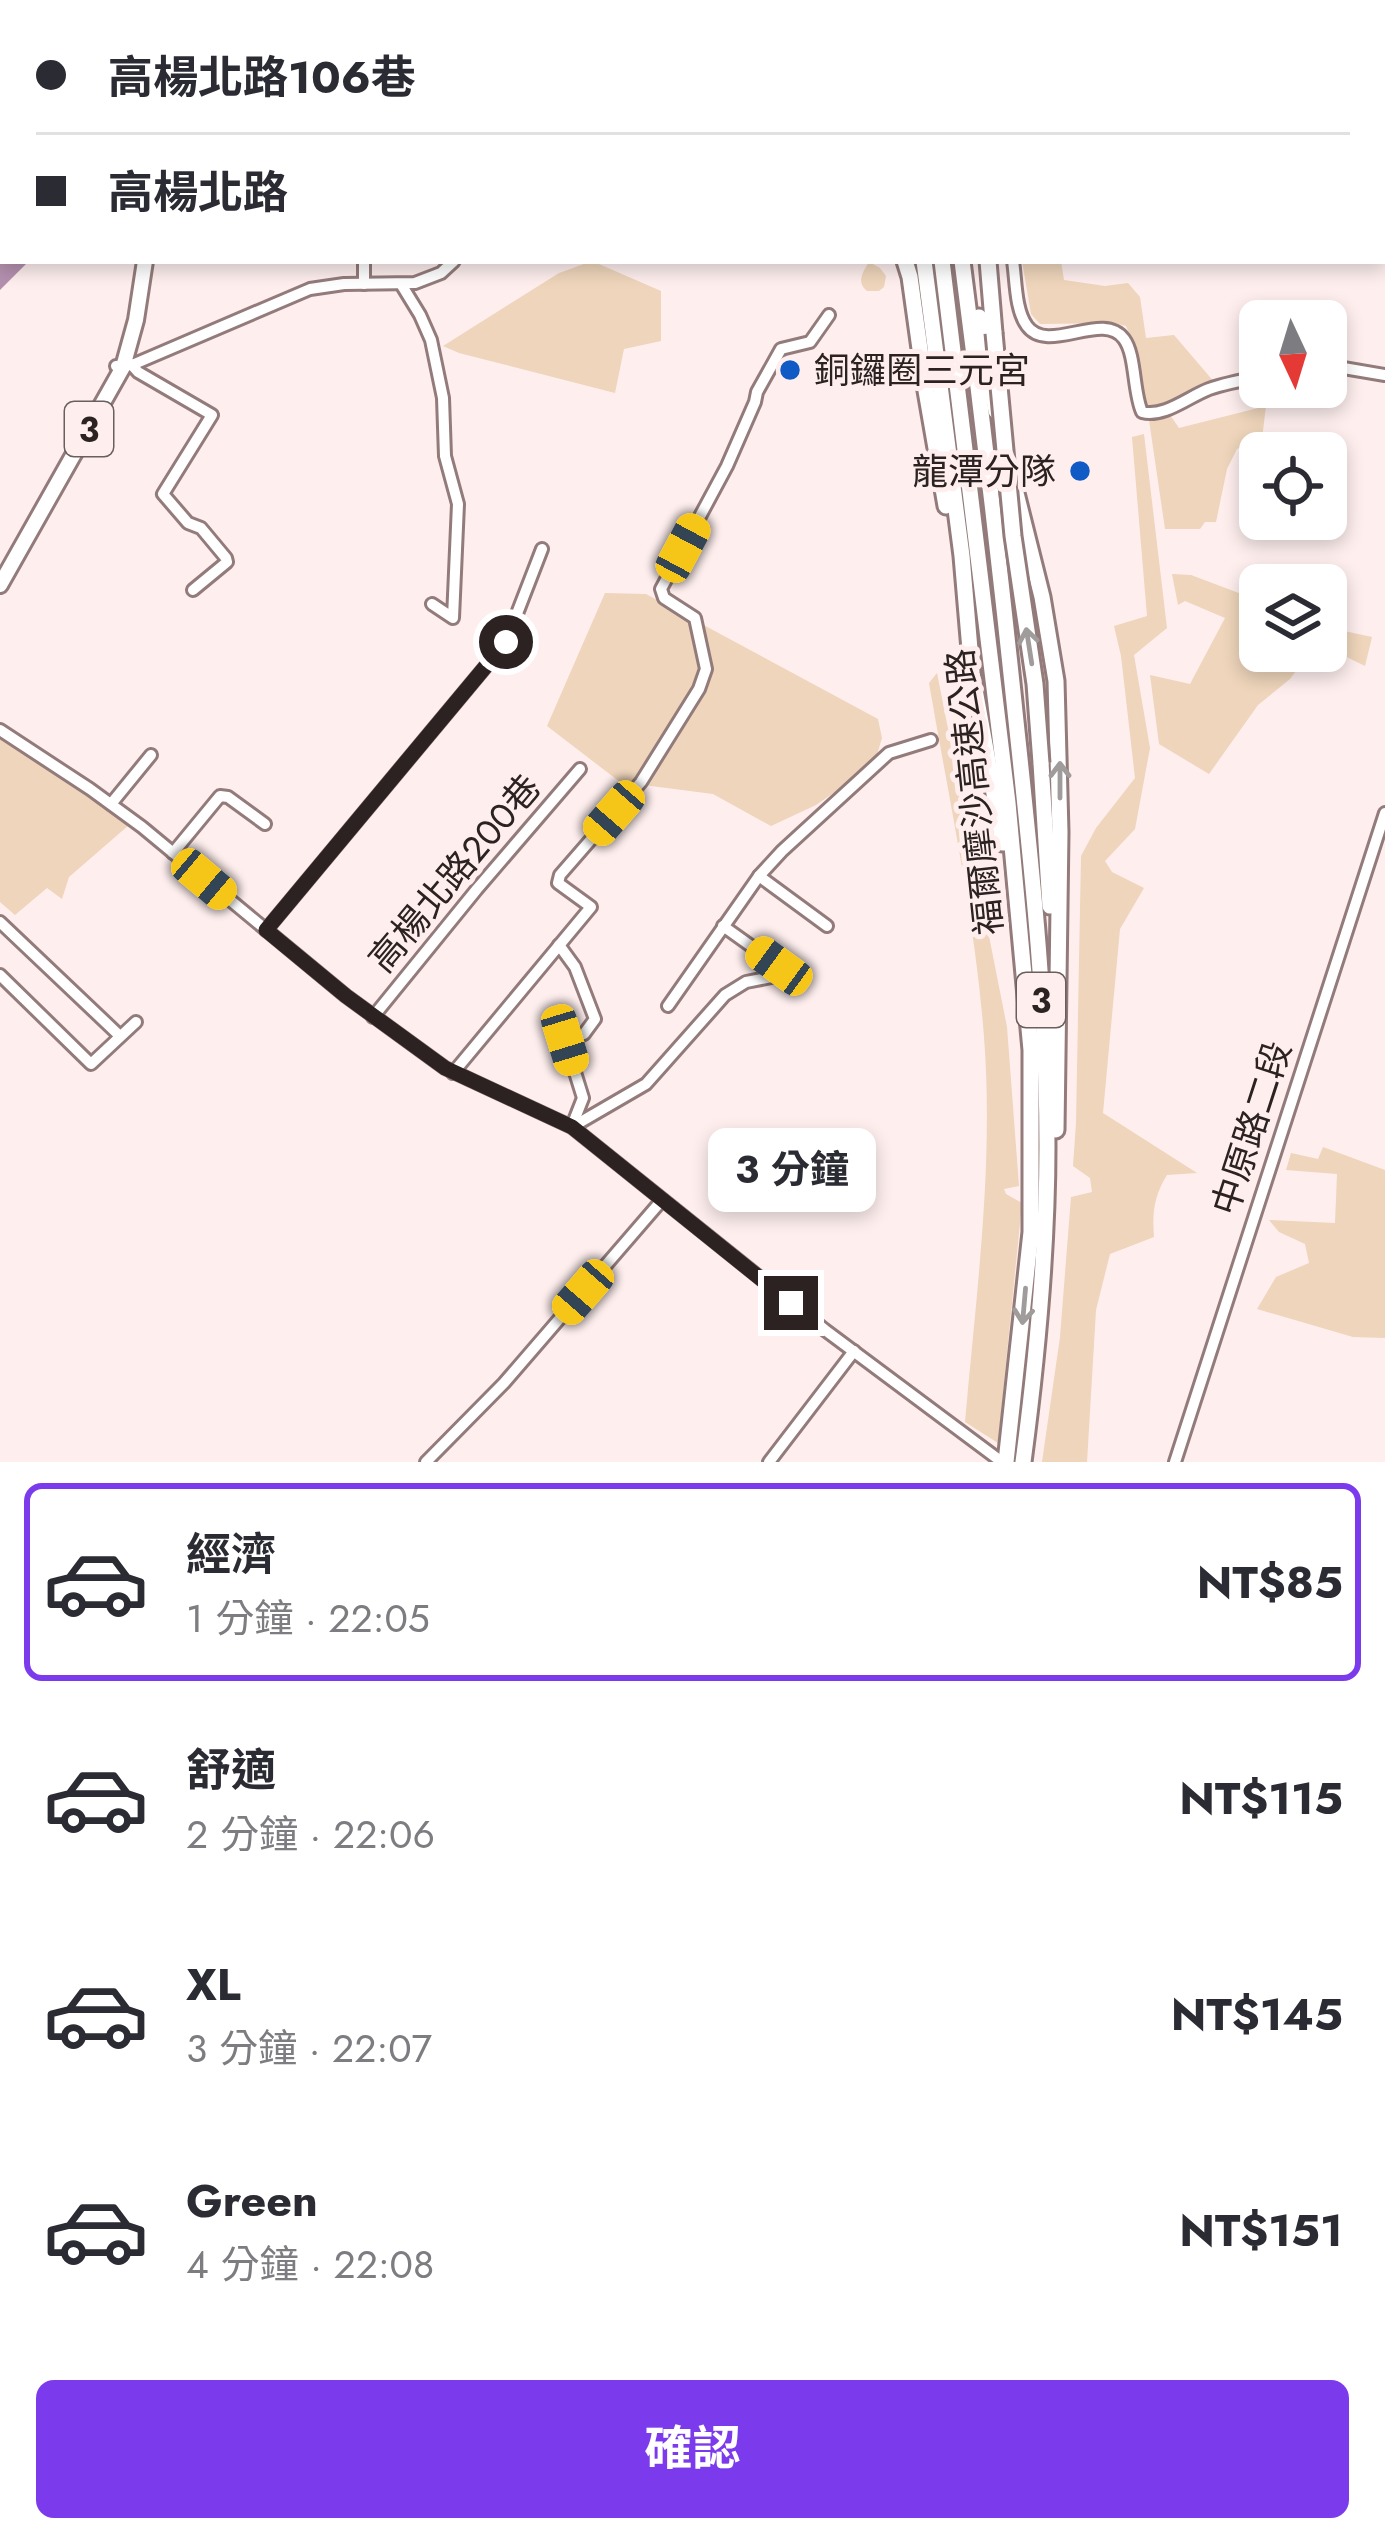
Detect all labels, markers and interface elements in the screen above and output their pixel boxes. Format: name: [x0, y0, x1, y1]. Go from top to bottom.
text: 高楊北路106巷: [108, 45, 416, 110]
text: 高楊北路: [108, 160, 288, 225]
north arrow: [1239, 300, 1347, 408]
map controls: [1239, 300, 1347, 672]
place label: 銅鑼圈三元宮: [814, 344, 1030, 396]
marker: 銅鑼圈三元宮: [777, 357, 803, 383]
road number: 3: [65, 402, 113, 456]
button: locate: [1239, 432, 1347, 540]
place label: 龍潭分隊: [912, 445, 1056, 497]
marker: 龍潭分隊: [1067, 458, 1093, 484]
car: [650, 508, 716, 588]
button: layers: [1239, 564, 1347, 672]
route start: [479, 615, 533, 669]
one-way arrow: [1017, 628, 1040, 667]
street label: 福爾摩沙高速公路: [933, 646, 1015, 938]
one-way arrow: [1049, 761, 1071, 800]
street label: 高楊北路200巷: [356, 763, 552, 983]
car: [577, 774, 651, 852]
car: [165, 842, 243, 916]
car: [739, 930, 819, 1002]
road number: 3: [1017, 973, 1065, 1027]
car: [537, 1000, 593, 1080]
street label: 中原路二段: [1198, 1034, 1304, 1222]
callout: 3 分鐘: [707, 1129, 875, 1213]
text: 3 分鐘: [735, 1141, 849, 1198]
car: [546, 1253, 620, 1331]
route end: [764, 1276, 818, 1330]
one-way arrow: [1012, 1286, 1035, 1325]
text: 經濟: [186, 1522, 276, 1587]
icon: car: [42, 1528, 150, 1636]
text: NT$85: [1197, 1550, 1343, 1615]
text: 1 分鐘 · 22:05: [186, 1590, 430, 1647]
text: 舒適: [186, 1738, 276, 1803]
icon: car: [42, 1744, 150, 1852]
text: NT$115: [1179, 1766, 1343, 1831]
text: 2 分鐘 · 22:06: [186, 1806, 435, 1863]
text: XL: [186, 1952, 241, 2017]
icon: car: [42, 1960, 150, 2068]
text: NT$145: [1171, 1982, 1343, 2047]
text: 3 分鐘 · 22:07: [186, 2020, 432, 2077]
text: Green: [186, 2168, 318, 2233]
icon: car: [42, 2176, 150, 2284]
text: NT$151: [1179, 2198, 1343, 2263]
text: 4 分鐘 · 22:08: [186, 2236, 434, 2293]
button: 確認: [36, 2380, 1349, 2518]

